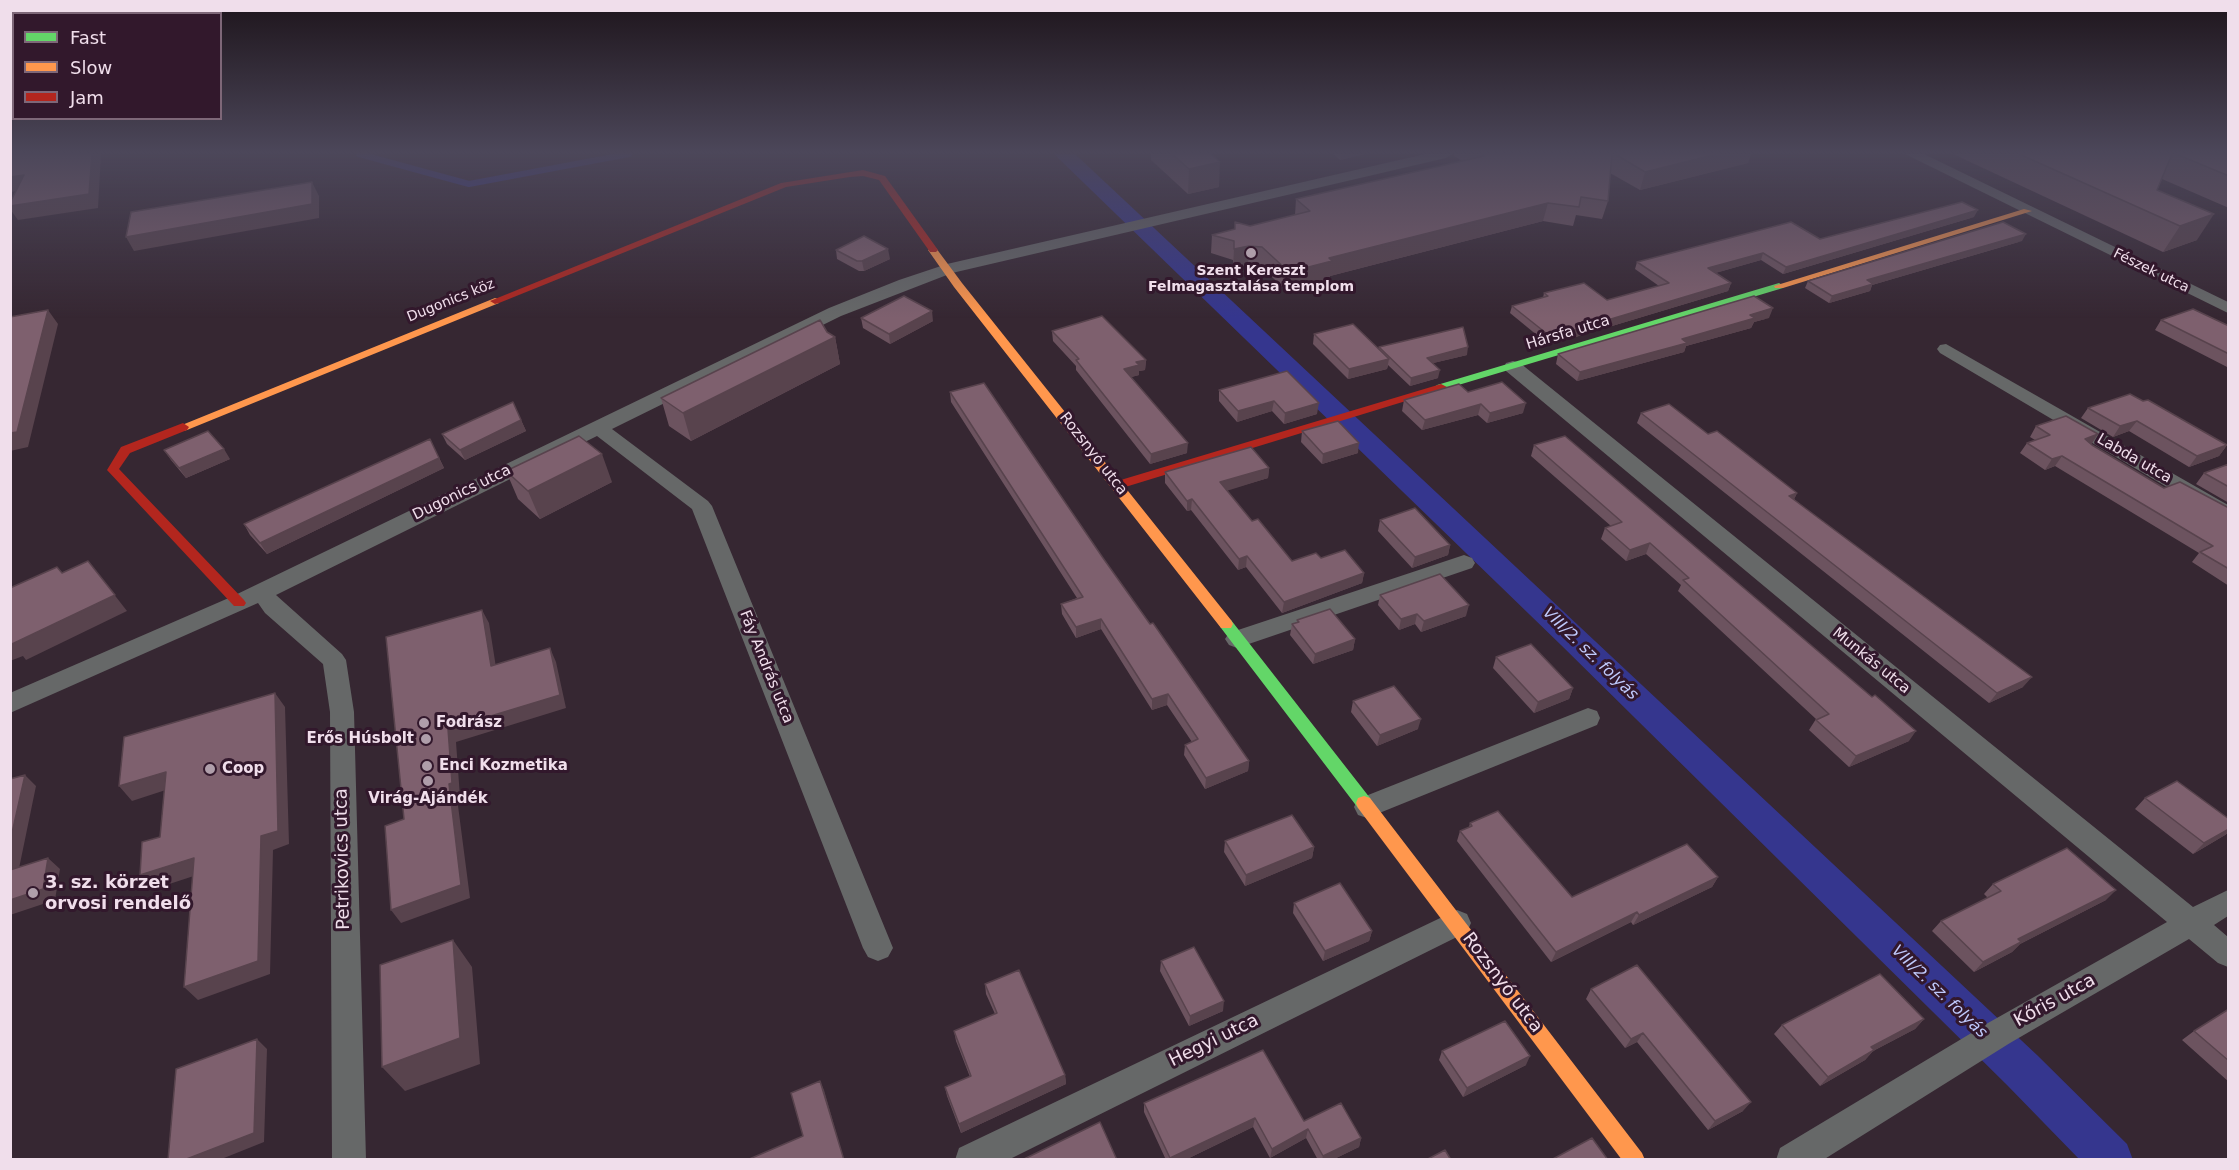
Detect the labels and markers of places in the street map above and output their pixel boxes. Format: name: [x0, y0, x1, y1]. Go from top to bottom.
marker: Szent Kereszt Felmagasztalása templom: [1244, 246, 1258, 260]
place label: Szent Kereszt Felmagasztalása templom: [1148, 263, 1354, 296]
place label: Fodrász: [436, 714, 502, 732]
marker: Fodrász: [417, 716, 431, 730]
place label: Erős Húsbolt: [306, 730, 414, 748]
marker: Erős Húsbolt: [419, 732, 433, 746]
place label: Enci Kozmetika: [439, 757, 568, 775]
marker: Enci Kozmetika: [420, 759, 434, 773]
place label: Coop: [222, 760, 264, 778]
marker: Coop: [203, 762, 217, 776]
marker: Virág-Ajándék: [421, 774, 435, 788]
place label: Virág-Ajándék: [368, 790, 488, 808]
place label: 3. sz. körzet orvosi rendelő: [45, 872, 191, 914]
marker: 3. sz. körzet orvosi rendelő: [26, 886, 40, 900]

